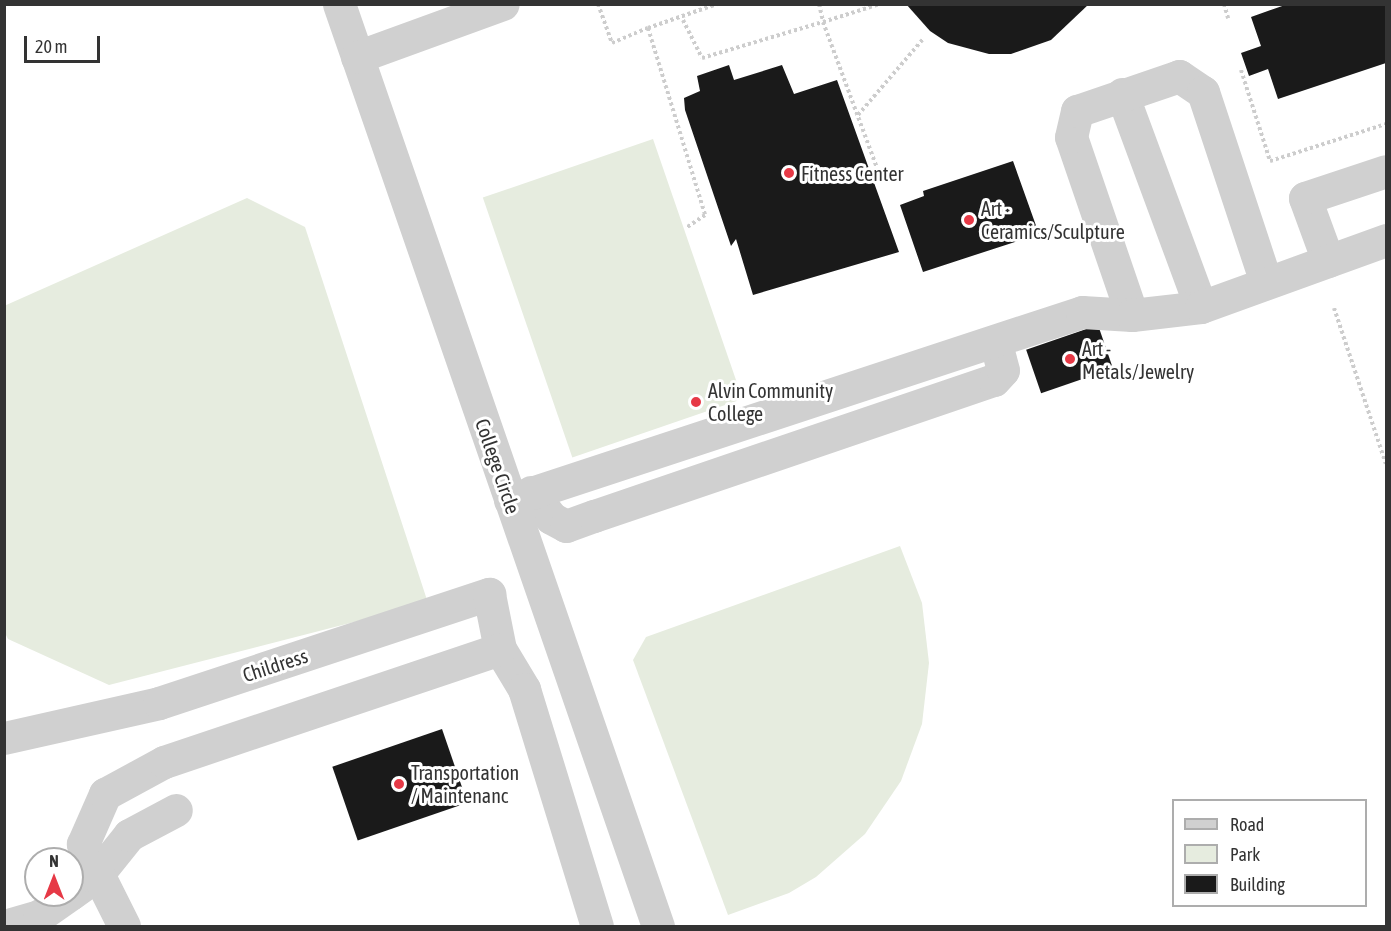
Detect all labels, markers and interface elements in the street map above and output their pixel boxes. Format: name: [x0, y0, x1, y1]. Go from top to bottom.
scale bar: [27, 24, 104, 62]
text: 20 m: [35, 36, 67, 57]
place label: Fitness Center: [801, 161, 903, 185]
marker: Fitness Center: [782, 166, 796, 180]
place label: Art - Ceramics/Sculpture: [981, 196, 1125, 243]
marker: Art - Ceramics/Sculpture: [962, 213, 976, 227]
place label: Art - Metals/Jewelry: [1082, 336, 1194, 383]
marker: Art - Metals/Jewelry: [1063, 352, 1077, 366]
place label: Alvin Community College: [708, 378, 833, 425]
marker: Alvin Community College: [689, 395, 703, 409]
street label: College Circle: [471, 415, 525, 517]
street label: Childress: [239, 643, 311, 687]
place label: Transportation / Maintenanc: [411, 760, 519, 807]
marker: Transportation / Maintenanc: [392, 777, 406, 791]
legend: [1172, 799, 1367, 907]
text: Road: [1230, 814, 1264, 835]
text: Park: [1230, 844, 1260, 865]
north arrow: [24, 847, 84, 907]
text: N: [49, 852, 59, 870]
text: Building: [1230, 874, 1285, 895]

